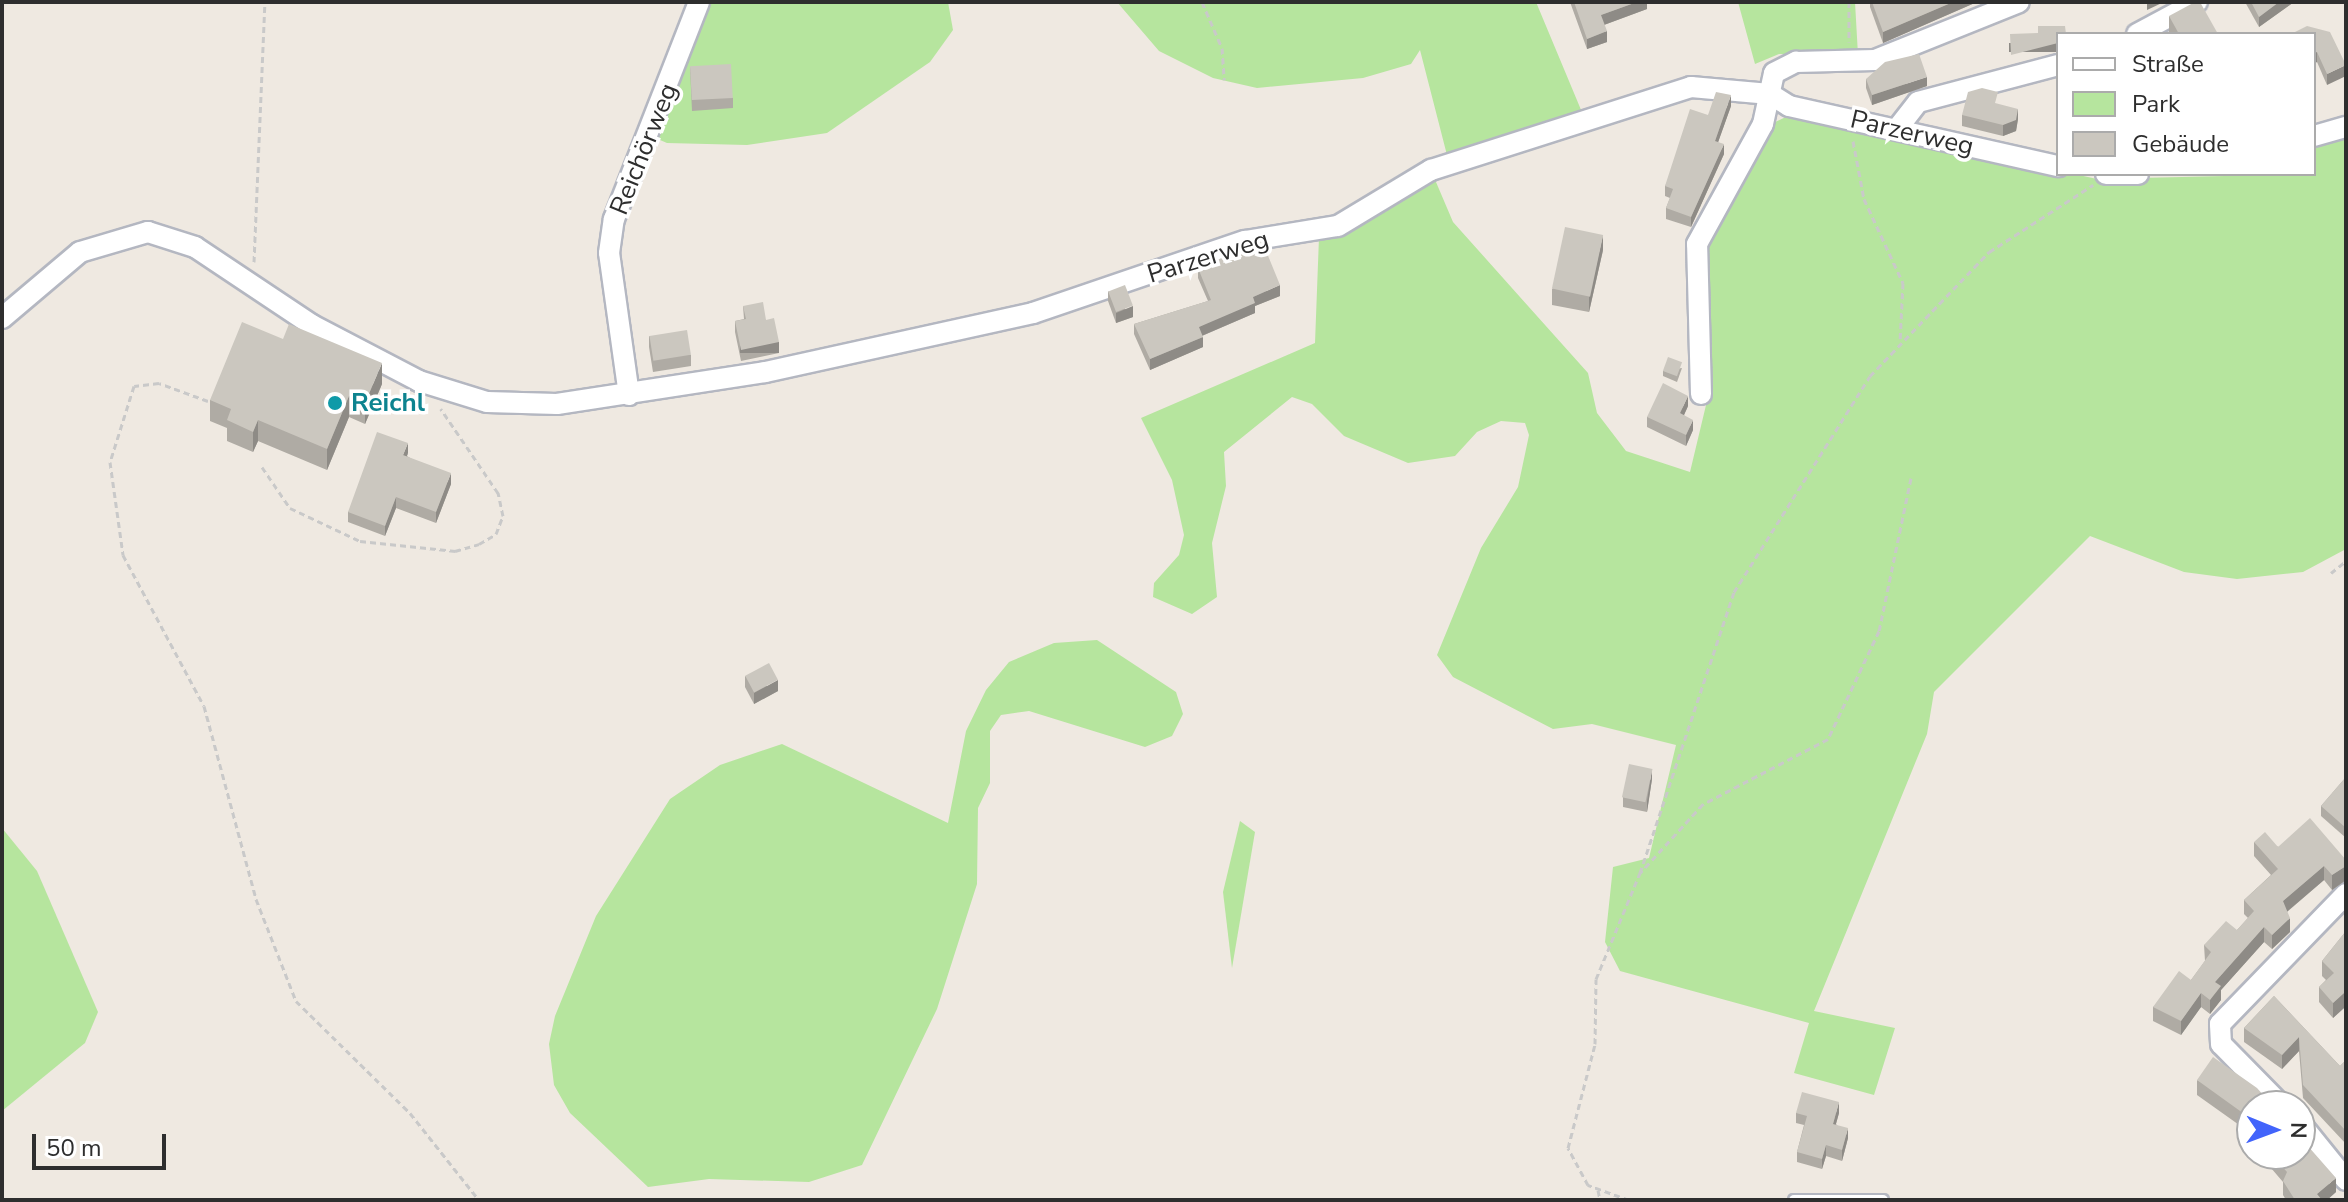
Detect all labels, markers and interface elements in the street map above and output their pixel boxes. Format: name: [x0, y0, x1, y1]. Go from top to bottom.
legend: [2056, 32, 2316, 176]
text: Straße: [2132, 48, 2204, 80]
street label: Reichörweg: [603, 79, 685, 219]
text: Park: [2132, 88, 2180, 120]
street label: Parzerweg: [1847, 104, 1977, 162]
text: Gebäude: [2132, 128, 2229, 160]
street label: Parzerweg: [1143, 224, 1273, 290]
place label: Reichl: [351, 387, 425, 419]
marker: Reichl: [326, 394, 344, 412]
north arrow: [2236, 1090, 2316, 1170]
scale bar: [36, 1118, 170, 1168]
text: N: [2283, 1122, 2313, 1139]
text: 50 m: [46, 1132, 102, 1164]

